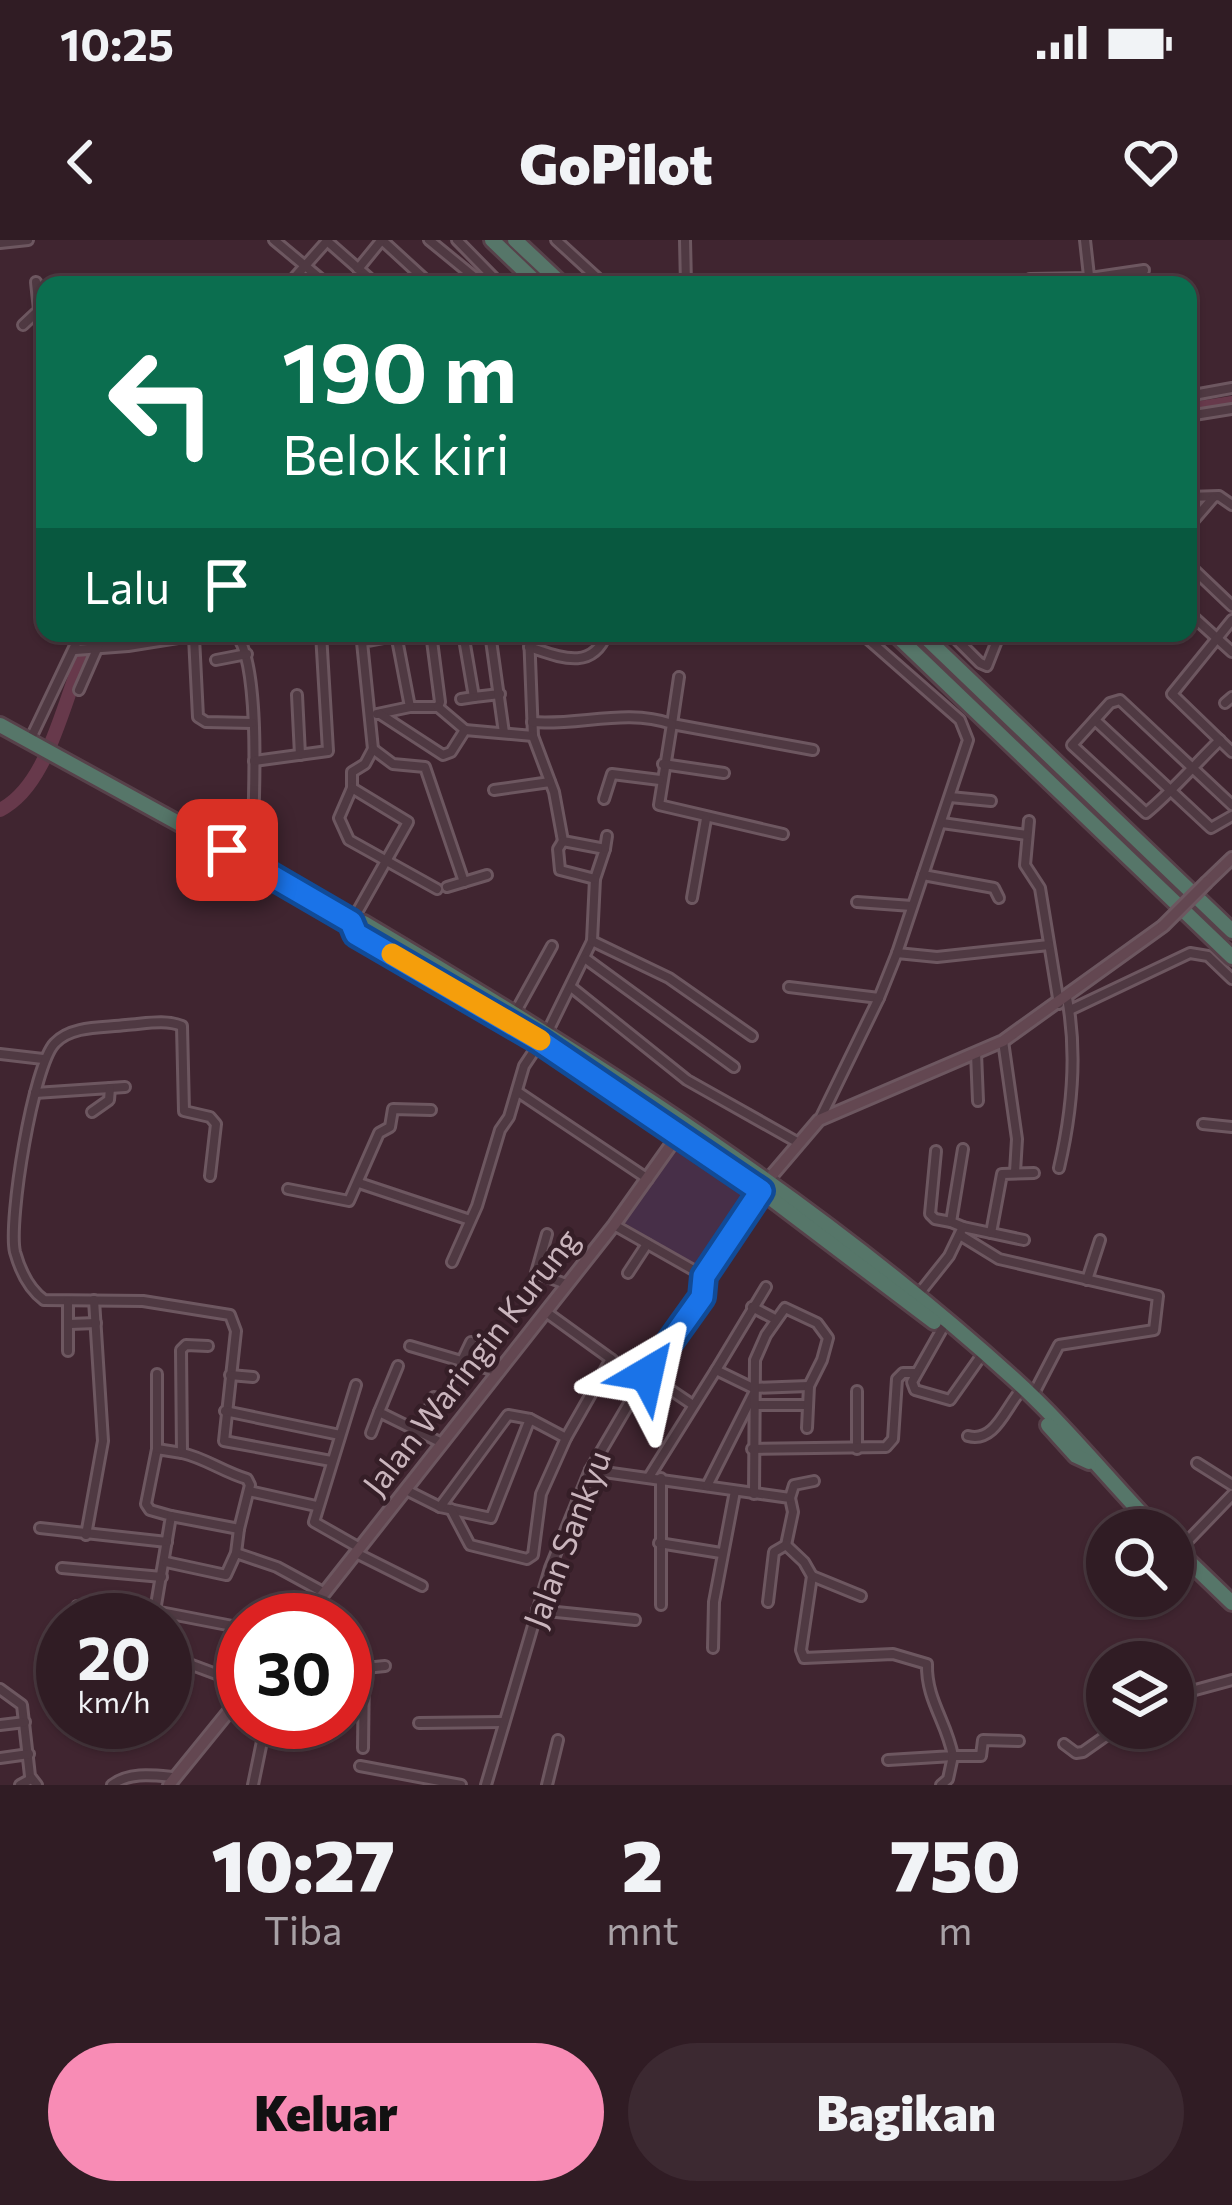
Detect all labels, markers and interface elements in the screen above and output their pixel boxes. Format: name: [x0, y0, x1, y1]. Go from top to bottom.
text: 10:25: [60, 15, 174, 70]
icon: back: [48, 129, 114, 195]
text: GoPilot: [519, 129, 713, 195]
icon: heart: [1118, 129, 1184, 195]
text: 190 m: [282, 318, 517, 420]
icon: left: [84, 324, 240, 480]
text: Belok kiri: [282, 420, 510, 486]
icon: arrive: [194, 552, 260, 618]
text: Lalu: [84, 558, 170, 613]
pin: [176, 799, 278, 901]
icon: arrive: [194, 817, 260, 883]
street label: Jalan Waringin Kurung: [353, 1219, 587, 1503]
position arrow: [584, 1311, 710, 1437]
street label: Jalan Sankyu: [513, 1444, 618, 1633]
map controls: [1086, 1509, 1194, 1749]
button: search: [1086, 1509, 1194, 1617]
speed limit sign: 30: [216, 1593, 372, 1749]
text: 20: [77, 1619, 151, 1692]
button: layers: [1086, 1641, 1194, 1749]
text: km/h: [78, 1682, 150, 1719]
text: 10:27: [211, 1819, 395, 1907]
text: 2: [622, 1819, 663, 1907]
text: 750: [890, 1819, 1021, 1907]
text: Tiba: [264, 1905, 342, 1953]
text: mnt: [606, 1905, 679, 1953]
text: m: [938, 1905, 972, 1953]
button: Keluar: [48, 2043, 604, 2181]
button: Bagikan: [628, 2043, 1184, 2181]

